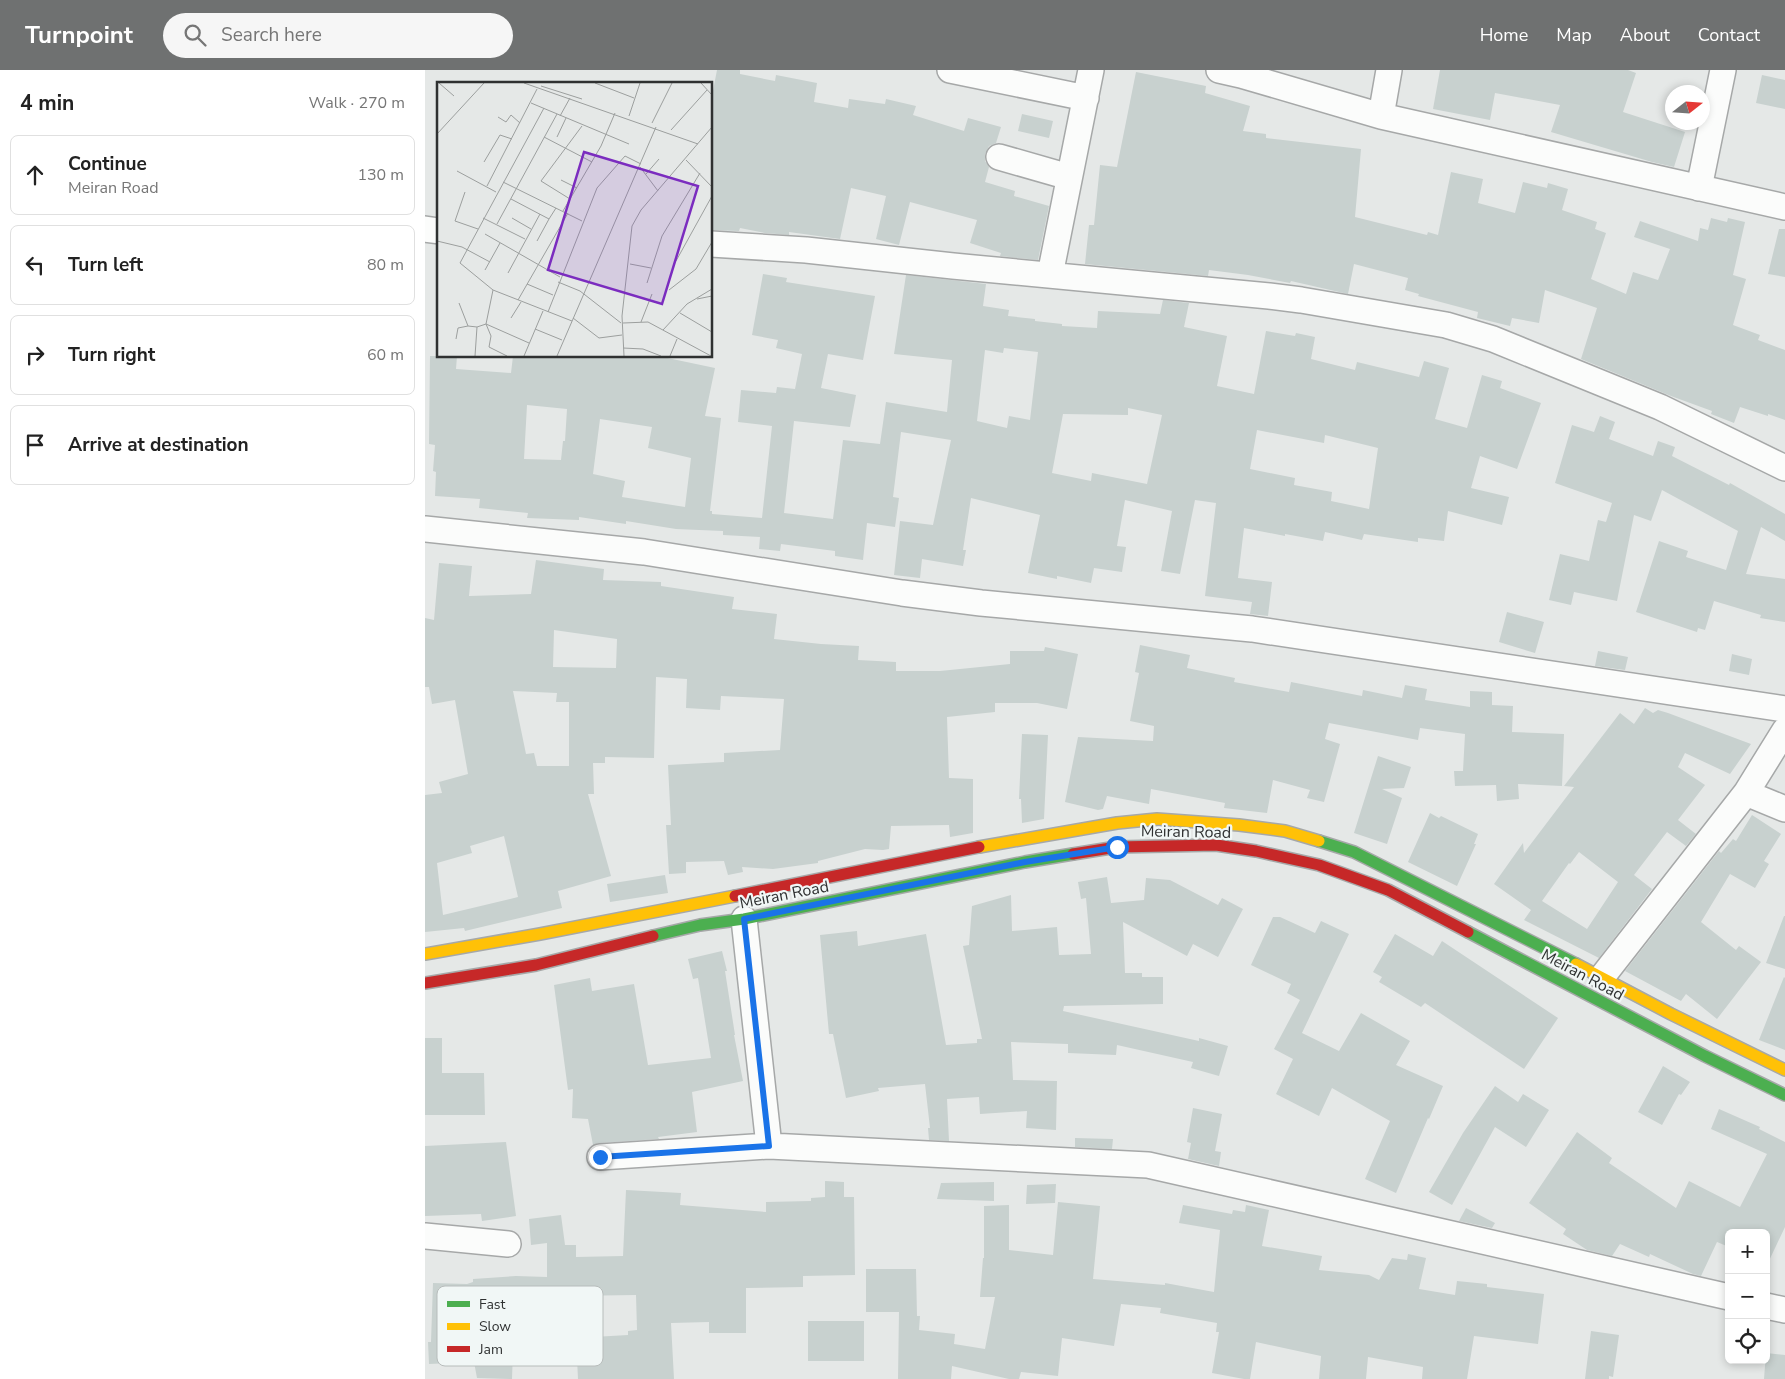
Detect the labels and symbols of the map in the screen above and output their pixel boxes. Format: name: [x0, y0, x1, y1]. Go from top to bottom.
inset map: [437, 82, 713, 358]
north arrow: [1665, 85, 1710, 130]
street label: Meiran Road: [1141, 820, 1231, 844]
route start: [1106, 836, 1129, 859]
street label: Meiran Road: [738, 876, 831, 914]
street label: Meiran Road: [1537, 944, 1628, 1006]
route end: [589, 1146, 612, 1169]
legend: [437, 1286, 603, 1366]
text: Fast: [479, 1295, 505, 1314]
text: Slow: [479, 1317, 511, 1336]
text: Jam: [478, 1340, 503, 1359]

